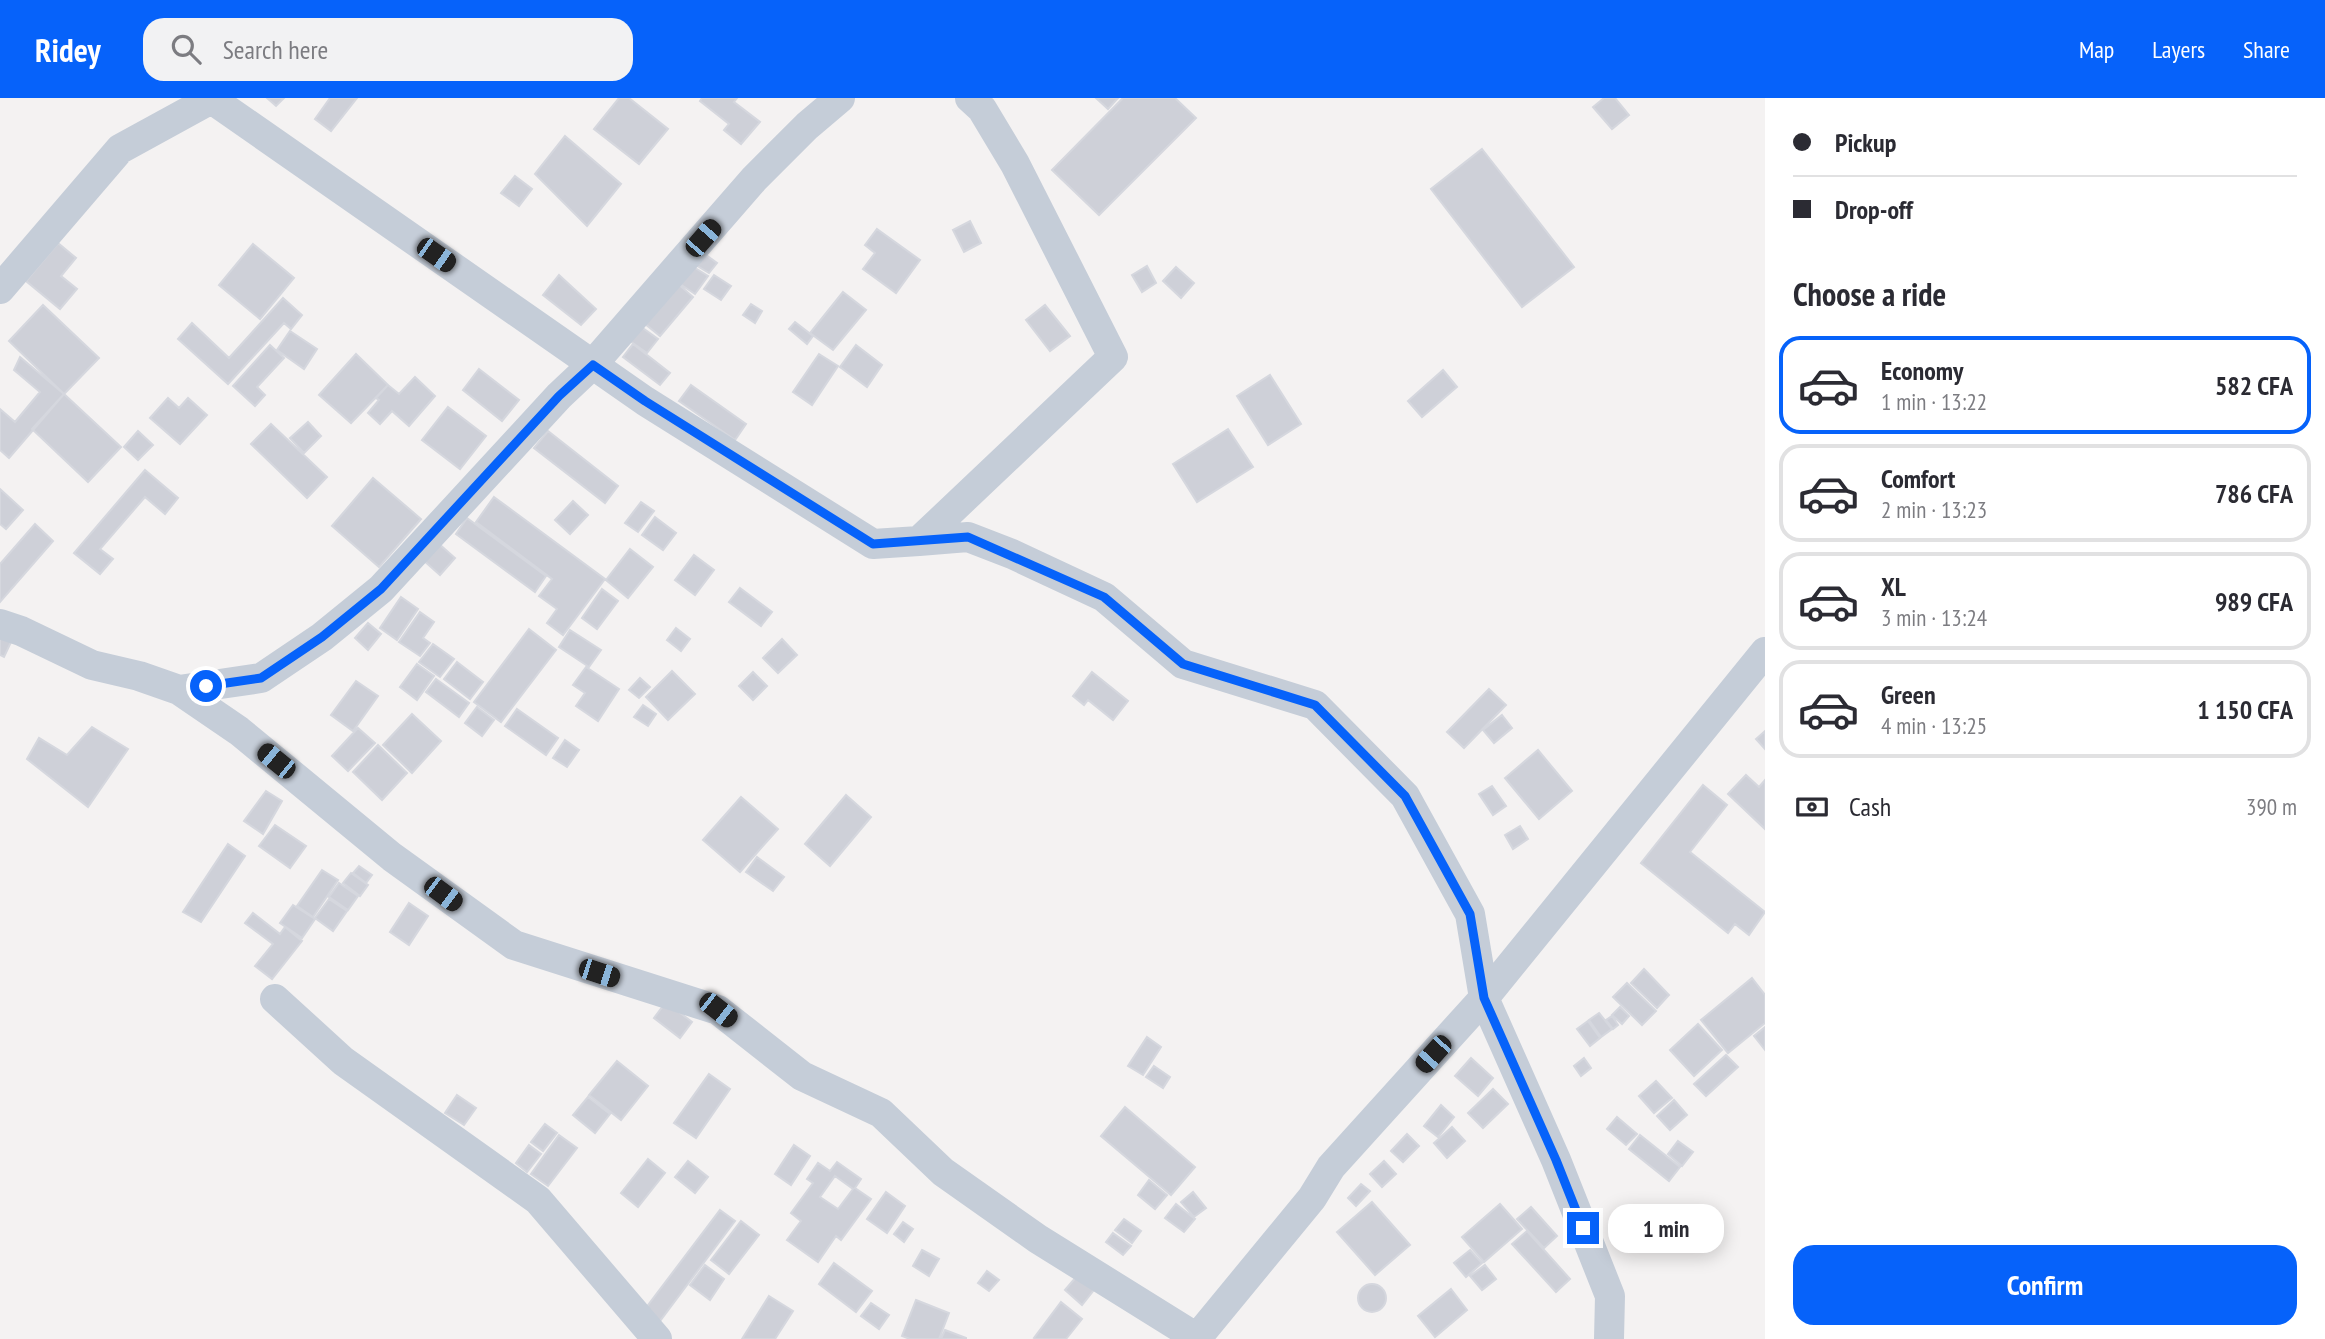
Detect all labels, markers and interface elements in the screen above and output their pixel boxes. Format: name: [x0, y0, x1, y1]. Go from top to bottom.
search box: [143, 18, 633, 81]
text: Ridey: [35, 28, 101, 71]
icon: search: [167, 30, 205, 68]
text: Search here: [223, 33, 328, 66]
text: Map: [2079, 34, 2114, 65]
text: Layers: [2152, 34, 2205, 65]
text: Share: [2243, 34, 2290, 65]
text: Pickup: [1835, 126, 1896, 159]
text: Drop-off: [1835, 193, 1913, 226]
car: [682, 215, 725, 261]
car: [413, 234, 460, 276]
text: Choose a ride: [1793, 273, 1946, 315]
icon: car: [1797, 354, 1860, 417]
text: Economy: [1881, 354, 1963, 387]
text: 582 CFA: [2215, 369, 2293, 402]
text: 1 min · 13:22: [1881, 387, 1987, 416]
icon: car: [1797, 462, 1860, 525]
text: Comfort: [1881, 462, 1955, 495]
text: 786 CFA: [2215, 477, 2293, 510]
text: 2 min · 13:23: [1881, 495, 1987, 524]
icon: car: [1797, 570, 1860, 633]
text: XL: [1881, 570, 1906, 603]
text: 989 CFA: [2215, 585, 2293, 618]
text: 3 min · 13:24: [1881, 603, 1987, 632]
route start: [190, 670, 222, 702]
icon: car: [1797, 678, 1860, 741]
text: Green: [1881, 678, 1936, 711]
text: 1 150 CFA: [2197, 693, 2293, 726]
text: 4 min · 13:25: [1881, 711, 1987, 740]
car: [254, 740, 299, 782]
icon: cash: [1793, 788, 1831, 826]
text: Cash: [1849, 790, 1891, 823]
text: 390 m: [2246, 792, 2297, 821]
car: [420, 873, 467, 915]
car: [576, 957, 623, 989]
car: [695, 989, 742, 1031]
car: [1412, 1031, 1455, 1077]
callout: 1 min: [1608, 1204, 1723, 1252]
route end: [1567, 1212, 1599, 1244]
text: 1 min: [1643, 1214, 1689, 1243]
button: Confirm: [1793, 1245, 2297, 1325]

